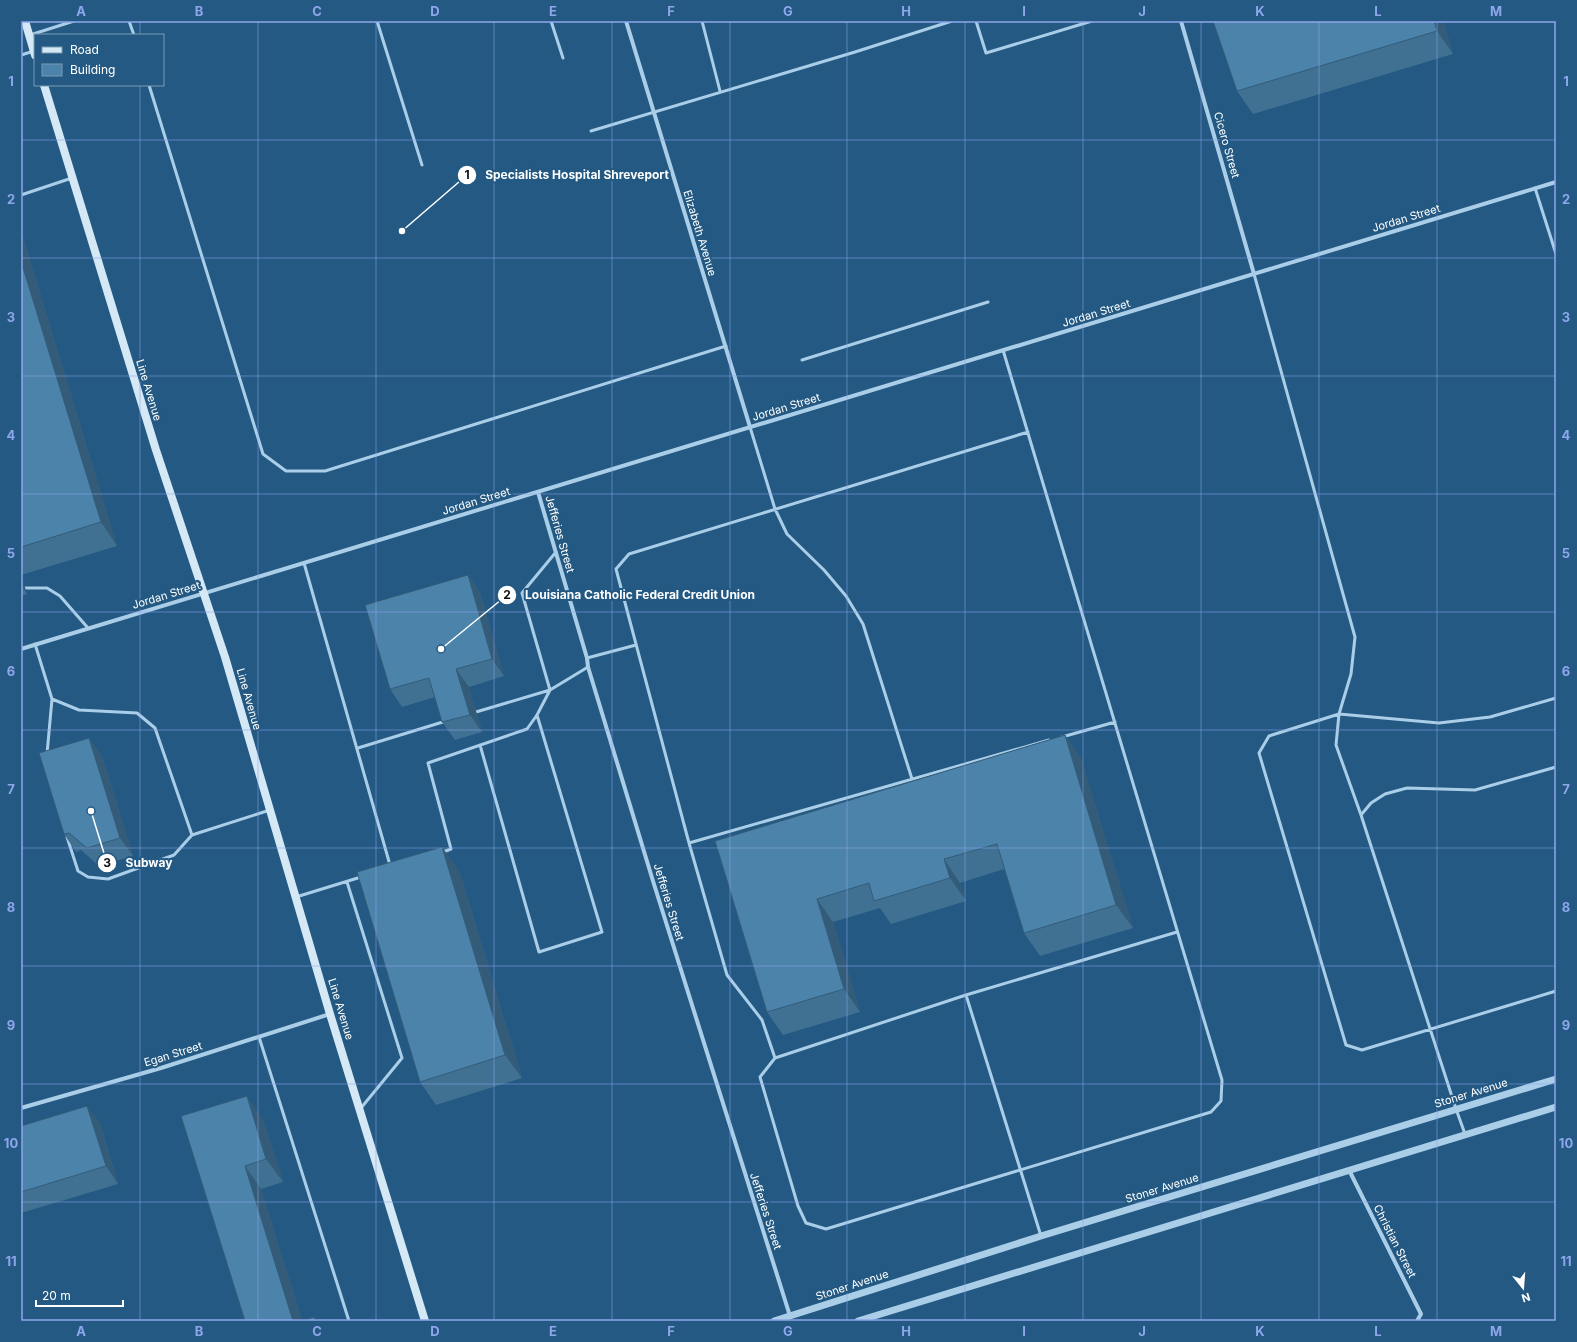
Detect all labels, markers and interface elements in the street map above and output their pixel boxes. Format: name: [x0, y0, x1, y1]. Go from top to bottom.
text: A: [76, 3, 86, 19]
text: B: [195, 3, 204, 19]
text: C: [312, 3, 322, 19]
text: D: [430, 3, 440, 19]
text: E: [549, 3, 557, 19]
text: F: [667, 3, 675, 19]
text: G: [783, 3, 793, 19]
text: H: [901, 3, 911, 19]
text: I: [1022, 3, 1026, 19]
text: J: [1138, 3, 1146, 19]
text: K: [1255, 3, 1265, 19]
text: L: [1374, 3, 1382, 19]
text: M: [1490, 3, 1502, 19]
legend: [34, 34, 164, 86]
text: Road: [70, 42, 99, 57]
text: Building: [70, 62, 115, 77]
text: 1: [8, 73, 14, 89]
text: 1: [1563, 73, 1569, 89]
street label: Cicero Street: [1211, 110, 1243, 180]
callout: Specialists Hospital Shreveport: [457, 163, 677, 187]
text: 1: [464, 167, 470, 182]
text: Specialists Hospital Shreveport: [485, 167, 669, 182]
street label: Elizabeth Avenue: [680, 188, 720, 278]
text: 2: [7, 191, 15, 207]
text: 2: [1562, 191, 1570, 207]
street label: Jordan Street: [1370, 201, 1442, 235]
street label: Jordan Street: [1060, 296, 1132, 330]
text: 3: [7, 309, 15, 325]
text: 3: [1562, 309, 1570, 325]
street label: Line Avenue: [133, 358, 165, 422]
street label: Jordan Street: [750, 390, 822, 424]
text: 4: [7, 427, 16, 443]
text: 4: [1562, 427, 1571, 443]
street label: Jordan Street: [440, 484, 512, 518]
street label: Jefferies Street: [542, 494, 578, 575]
text: 5: [7, 545, 15, 561]
text: 5: [1562, 545, 1570, 561]
street label: Jordan Street: [130, 578, 202, 612]
callout: Louisiana Catholic Federal Credit Union: [497, 583, 763, 607]
text: 2: [503, 587, 511, 602]
text: Louisiana Catholic Federal Credit Union: [525, 587, 755, 602]
text: 6: [7, 663, 15, 679]
text: 6: [1562, 663, 1570, 679]
street label: Line Avenue: [234, 667, 264, 731]
text: 7: [7, 781, 15, 797]
text: 7: [1562, 781, 1570, 797]
callout: Subway: [97, 851, 180, 875]
text: 3: [103, 855, 111, 870]
text: Subway: [126, 855, 173, 870]
street label: Jefferies Street: [651, 862, 687, 943]
text: 8: [7, 899, 15, 915]
text: 8: [1562, 899, 1570, 915]
street label: Line Avenue: [325, 977, 357, 1041]
text: 9: [7, 1017, 15, 1033]
text: 9: [1562, 1017, 1570, 1033]
street label: Egan Street: [142, 1038, 204, 1069]
street label: Stoner Avenue: [1433, 1075, 1509, 1111]
text: 10: [4, 1135, 18, 1151]
text: 10: [1559, 1135, 1573, 1151]
street label: Stoner Avenue: [1124, 1170, 1200, 1206]
street label: Jefferies Street: [747, 1171, 785, 1252]
street label: Christian Street: [1371, 1202, 1420, 1280]
text: 11: [5, 1253, 17, 1269]
text: 11: [1560, 1253, 1572, 1269]
street label: Stoner Avenue: [814, 1267, 890, 1303]
north arrow: [1503, 1268, 1543, 1308]
scale bar: [36, 1282, 123, 1308]
text: 20 m: [42, 1288, 71, 1303]
text: N: [1520, 1290, 1532, 1305]
text: A: [76, 1323, 86, 1339]
text: B: [195, 1323, 204, 1339]
text: C: [312, 1323, 322, 1339]
text: D: [430, 1323, 440, 1339]
text: E: [549, 1323, 557, 1339]
text: F: [667, 1323, 675, 1339]
text: G: [783, 1323, 793, 1339]
text: H: [901, 1323, 911, 1339]
text: I: [1022, 1323, 1026, 1339]
text: J: [1138, 1323, 1146, 1339]
text: K: [1255, 1323, 1265, 1339]
text: L: [1374, 1323, 1382, 1339]
text: M: [1490, 1323, 1502, 1339]

